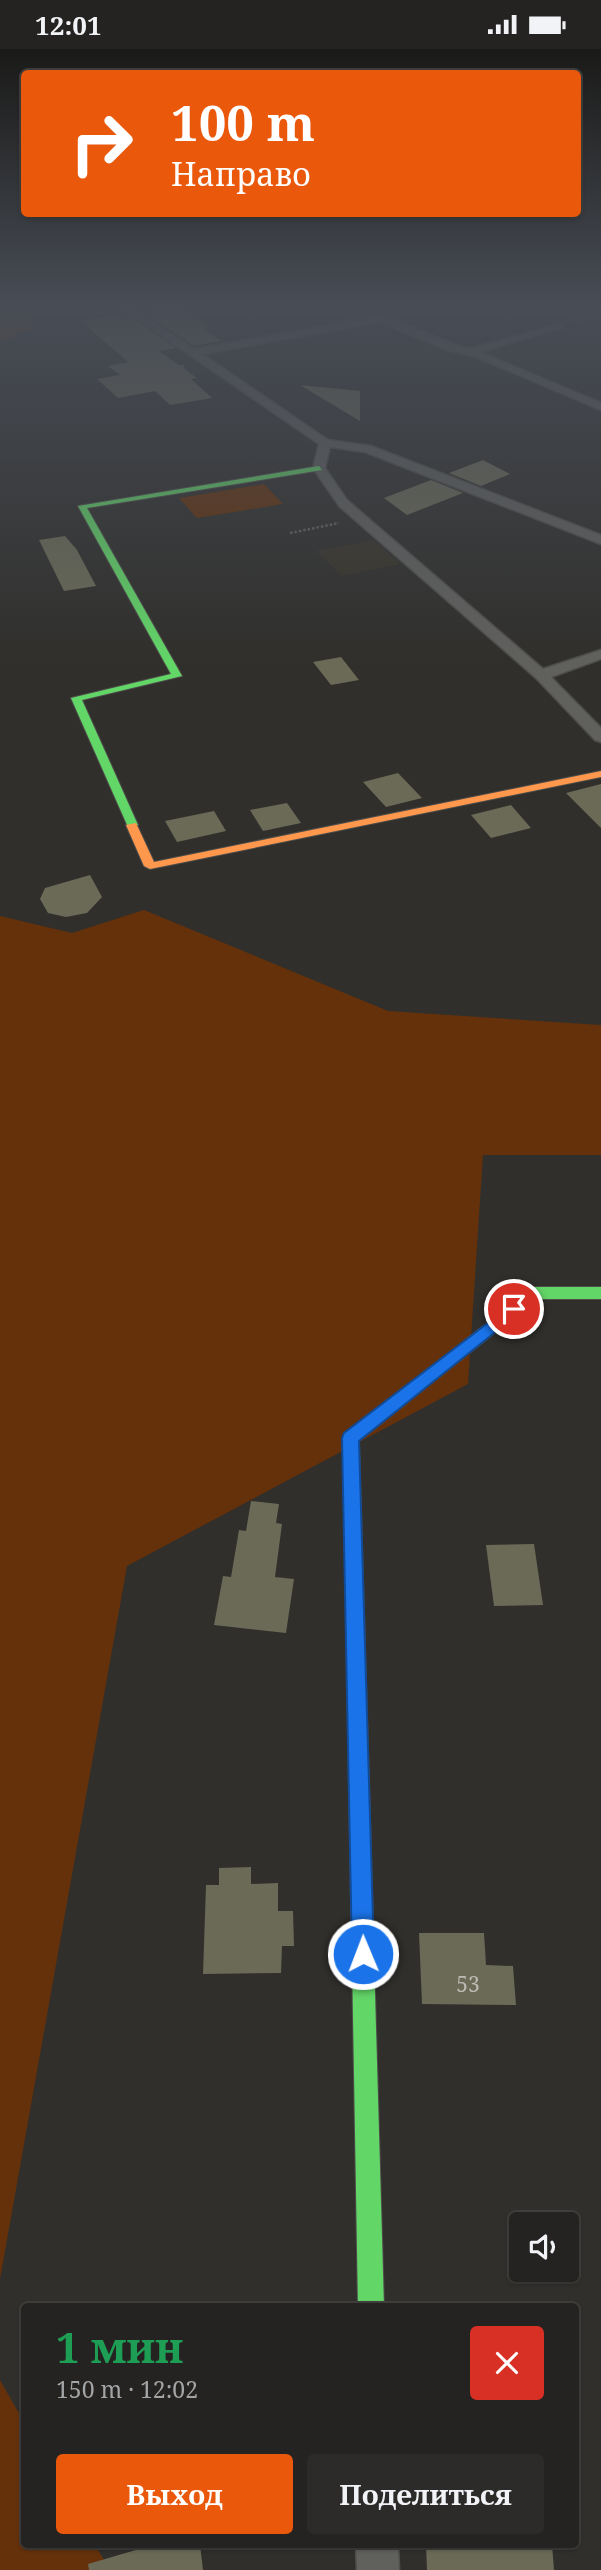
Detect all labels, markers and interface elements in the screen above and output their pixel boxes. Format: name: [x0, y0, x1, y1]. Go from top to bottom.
text: 12:01: [35, 7, 102, 43]
text: 100 m: [171, 89, 315, 155]
icon: right: [56, 98, 147, 189]
text: Направо: [171, 152, 311, 195]
pin: [484, 1279, 544, 1339]
icon: arrive: [495, 1290, 533, 1328]
position arrow: [326, 1917, 400, 1991]
house number: 53: [456, 1970, 480, 1998]
map controls: [509, 2212, 579, 2282]
button: sound: [509, 2212, 579, 2282]
text: 1 мин: [56, 2318, 183, 2375]
button: close: [470, 2326, 544, 2400]
text: 150 m · 12:02: [56, 2373, 198, 2405]
button: Выход: [56, 2454, 293, 2534]
button: Поделиться: [307, 2454, 544, 2534]

